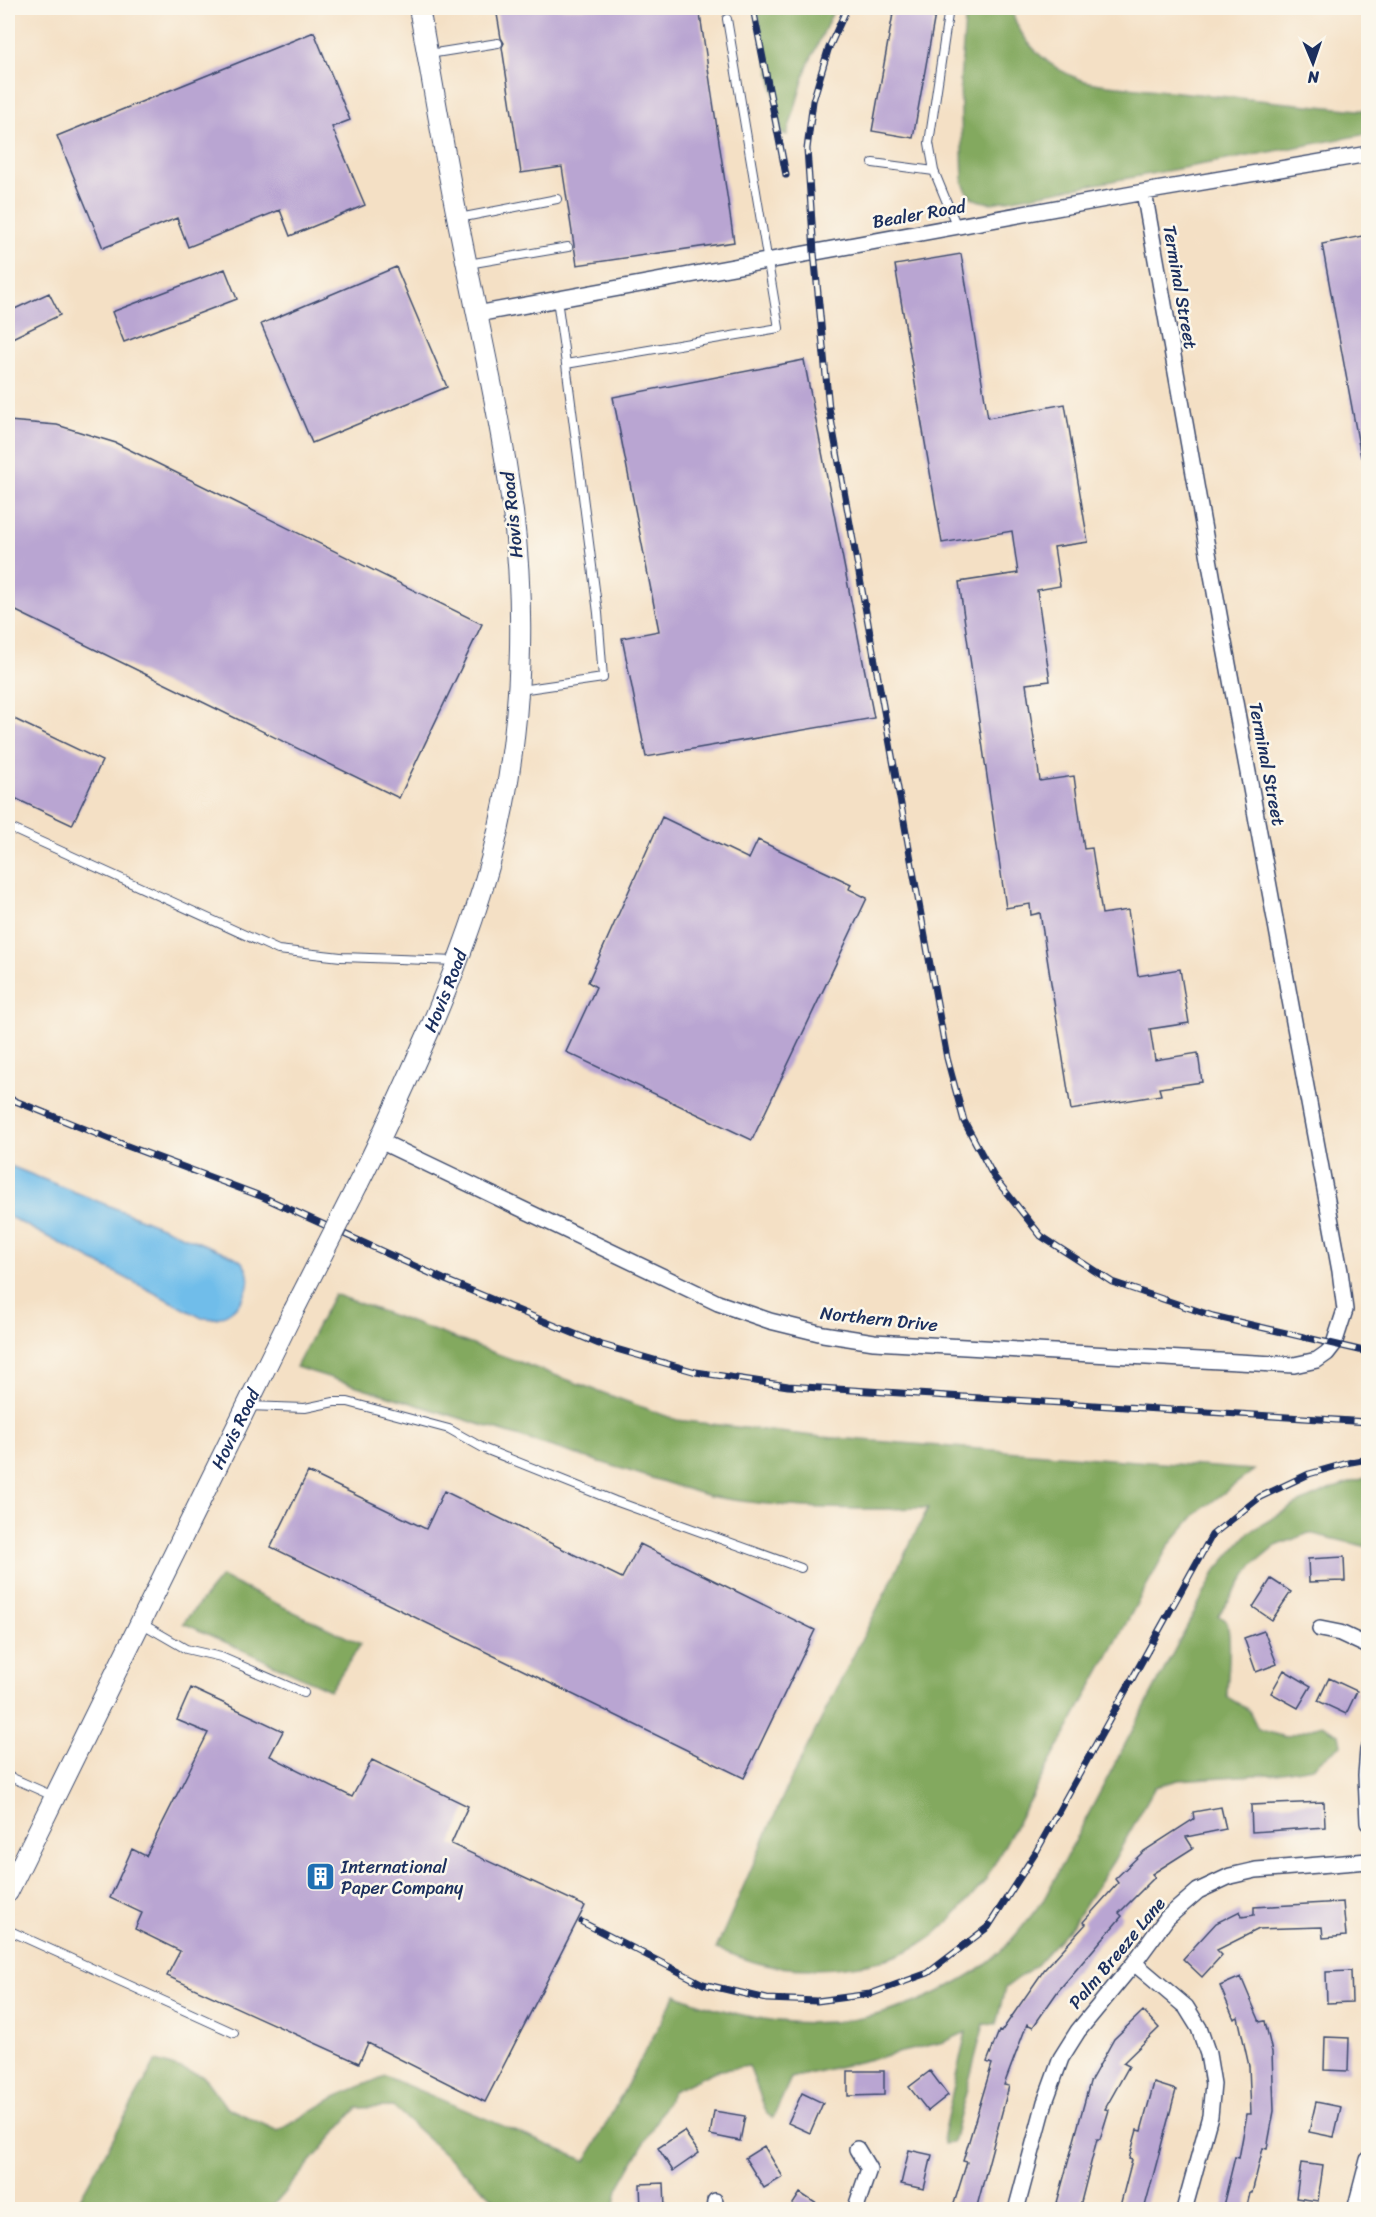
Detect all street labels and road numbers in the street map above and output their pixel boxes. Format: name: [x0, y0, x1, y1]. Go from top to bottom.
street label: Bealer Road: [870, 190, 970, 238]
street label: Terminal Street: [1153, 222, 1207, 352]
street label: Hovis Road: [491, 469, 532, 560]
street label: Terminal Street: [1239, 699, 1295, 829]
street label: Hovis Road: [414, 944, 477, 1037]
street label: Northern Drive: [819, 1297, 939, 1341]
street label: Hovis Road: [202, 1382, 270, 1475]
street label: Palm Breeze Lane: [1060, 1889, 1174, 2016]

